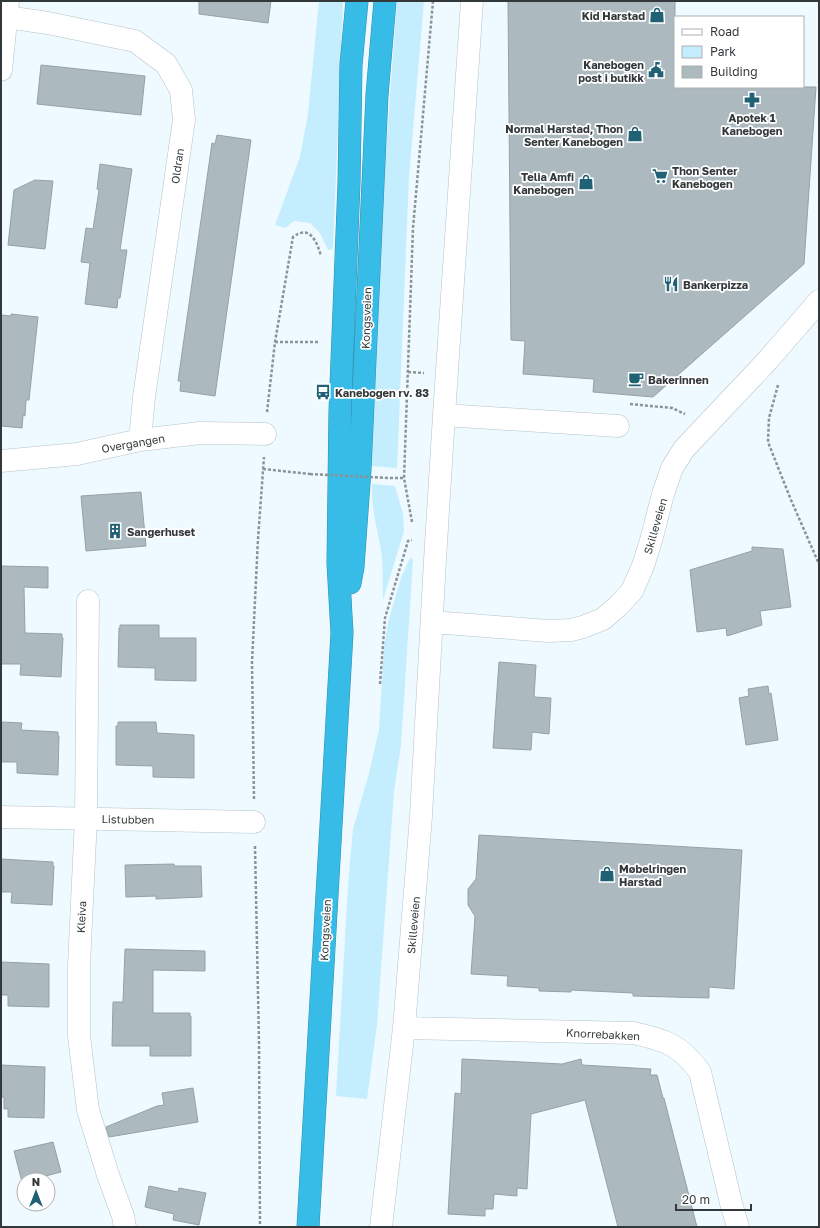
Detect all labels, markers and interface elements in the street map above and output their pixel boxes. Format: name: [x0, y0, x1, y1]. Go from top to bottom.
shop icon: Kid Harstad: [648, 6, 666, 24]
place label: Kid Harstad: [582, 9, 645, 22]
legend: [674, 16, 804, 88]
text: Road: [710, 24, 739, 39]
text: Park: [710, 44, 736, 59]
place label: Kanebogen post i butikk: [578, 58, 645, 84]
public building icon: Kanebogen post i butikk: [647, 61, 665, 79]
text: Building: [710, 64, 758, 79]
pharmacy icon: Apotek 1 Kanebogen: [743, 91, 761, 109]
place label: Apotek 1 Kanebogen: [722, 111, 783, 137]
place label: Normal Harstad, Thon Senter Kanebogen: [505, 122, 623, 148]
shop icon: Normal Harstad, Thon Senter Kanebogen: [626, 125, 644, 143]
street label: Oldran: [168, 148, 186, 184]
place label: Thon Senter Kanebogen: [672, 164, 738, 190]
supermarket icon: Thon Senter Kanebogen: [651, 167, 669, 185]
place label: Telia Amfi Kanebogen: [513, 170, 574, 196]
shop icon: Telia Amfi Kanebogen: [577, 173, 595, 191]
restaurant icon: Bankerpizza: [662, 275, 680, 293]
place label: Bankerpizza: [683, 278, 748, 291]
street label: Kongsveien: [358, 287, 374, 349]
cafe icon: Bakerinnen: [627, 370, 645, 388]
place label: Bakerinnen: [648, 373, 709, 386]
bus stop icon: Kanebogen rv. 83: [314, 383, 332, 401]
place label: Kanebogen rv. 83: [335, 386, 429, 399]
street label: Overgangen: [100, 431, 166, 455]
street label: Skilleveien: [641, 496, 669, 556]
building icon: Sangerhuset: [106, 522, 124, 540]
place label: Sangerhuset: [127, 525, 196, 538]
street label: Listubben: [101, 812, 155, 826]
place label: Møbelringen Harstad: [619, 862, 687, 888]
shop icon: Møbelringen Harstad: [598, 865, 616, 883]
street label: Skilleveien: [404, 896, 422, 954]
street label: Kongsveien: [317, 899, 333, 961]
street label: Kleiva: [74, 901, 88, 933]
street label: Knorrebakken: [566, 1026, 640, 1042]
north arrow: [16, 1172, 56, 1212]
text: N: [32, 1175, 40, 1188]
scale bar: [676, 1186, 751, 1212]
text: 20 m: [682, 1192, 710, 1207]

